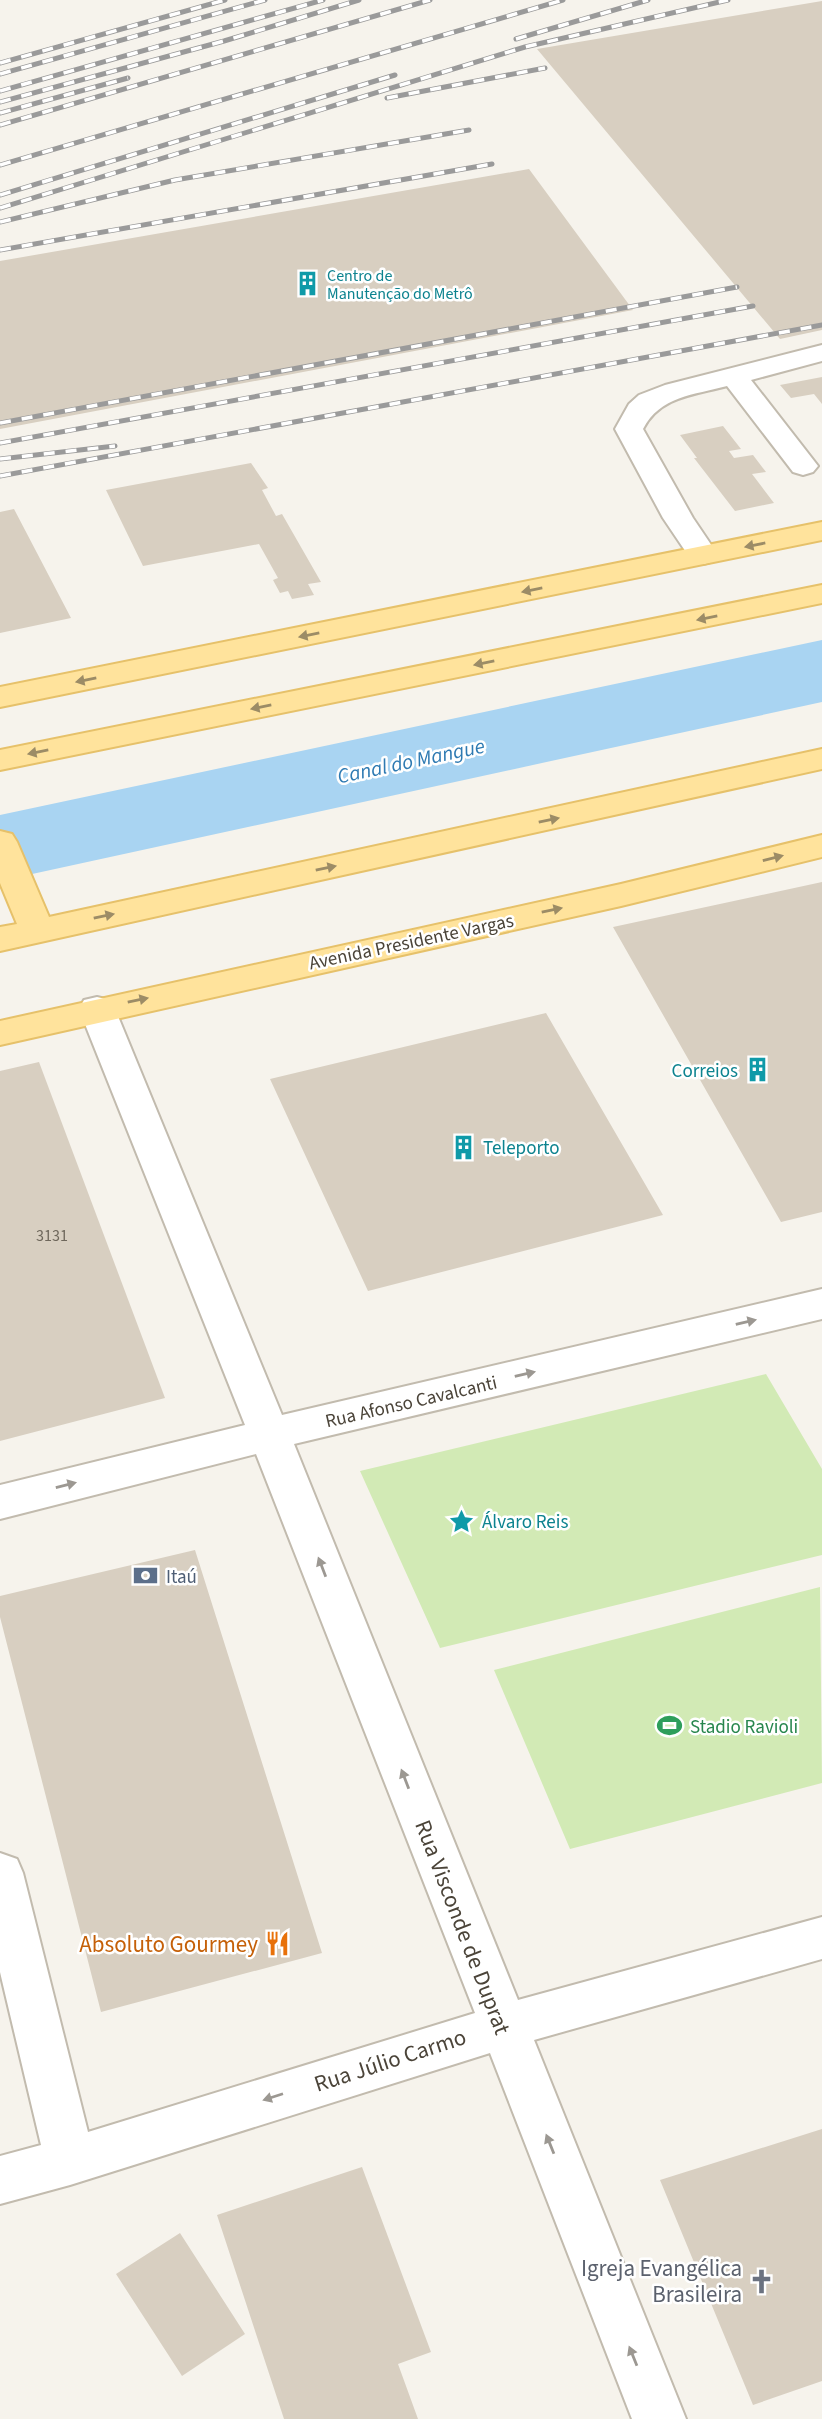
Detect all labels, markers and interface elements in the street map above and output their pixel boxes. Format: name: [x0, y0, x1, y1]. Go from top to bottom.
place label: Centro de Manutenção do Metrô: [327, 265, 473, 305]
building icon: Centro de Manutenção do Metrô: [293, 270, 321, 298]
one-way arrow: [744, 539, 766, 550]
one-way arrow: [521, 584, 543, 595]
one-way arrow: [696, 613, 718, 624]
one-way arrow: [298, 629, 320, 640]
one-way arrow: [473, 657, 495, 668]
one-way arrow: [75, 674, 97, 685]
one-way arrow: [250, 702, 272, 713]
water label: Canal do Mangue: [335, 731, 487, 791]
one-way arrow: [27, 747, 49, 758]
one-way arrow: [538, 814, 560, 825]
one-way arrow: [762, 852, 784, 863]
one-way arrow: [315, 862, 337, 873]
one-way arrow: [541, 905, 563, 916]
street label: Avenida Presidente Vargas: [307, 908, 516, 977]
one-way arrow: [93, 911, 115, 922]
one-way arrow: [127, 995, 149, 1006]
building icon: Correios: [744, 1056, 772, 1084]
place label: Correios: [672, 1058, 738, 1085]
building icon: Teleporto: [449, 1133, 477, 1161]
place label: Teleporto: [483, 1135, 560, 1162]
house number: 3131: [36, 1225, 68, 1247]
one-way arrow: [735, 1316, 757, 1327]
one-way arrow: [514, 1368, 536, 1379]
street label: Rua Afonso Cavalcanti: [323, 1370, 500, 1435]
one-way arrow: [55, 1479, 77, 1490]
place icon: Álvaro Reis: [448, 1507, 476, 1535]
place label: Álvaro Reis: [482, 1509, 568, 1536]
one-way arrow: [317, 1557, 328, 1578]
bank icon: Itaú: [132, 1562, 160, 1590]
place label: Itaú: [166, 1564, 197, 1591]
sports icon: Stadio Ravioli: [656, 1712, 684, 1740]
place label: Stadio Ravioli: [690, 1714, 798, 1741]
one-way arrow: [400, 1768, 411, 1789]
street label: Rua Visconde de Duprat: [406, 1815, 519, 2039]
place label: Absoluto Gourmey: [79, 1928, 258, 1961]
restaurant icon: Absoluto Gourmey: [264, 1930, 292, 1958]
street label: Rua Júlio Carmo: [310, 2020, 470, 2101]
one-way arrow: [263, 2093, 284, 2103]
one-way arrow: [544, 2133, 555, 2154]
place label: Igreja Evangélica Brasileira: [581, 2252, 742, 2311]
church icon: Igreja Evangélica Brasileira: [748, 2267, 776, 2295]
one-way arrow: [628, 2345, 639, 2366]

